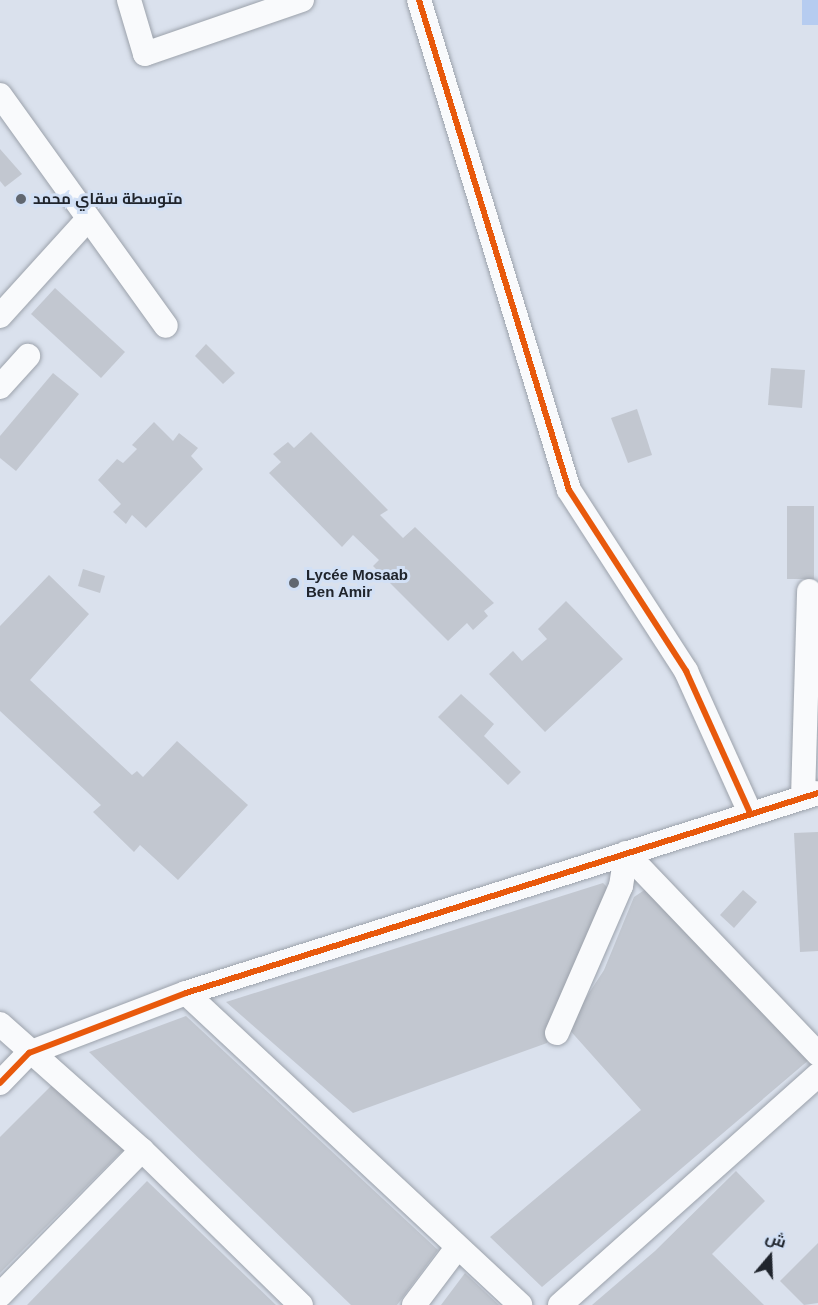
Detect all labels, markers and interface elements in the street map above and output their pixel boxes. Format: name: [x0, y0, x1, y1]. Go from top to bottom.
place label: متوسطة سقاي محمد: [33, 190, 183, 208]
marker: متوسطة سقاي محمد: [14, 192, 28, 206]
place label: Lycée Mosaab Ben Amir: [306, 565, 408, 600]
marker: Lycée Mosaab Ben Amir: [287, 576, 301, 590]
north arrow: [740, 1227, 800, 1287]
text: ش: [764, 1228, 788, 1251]

